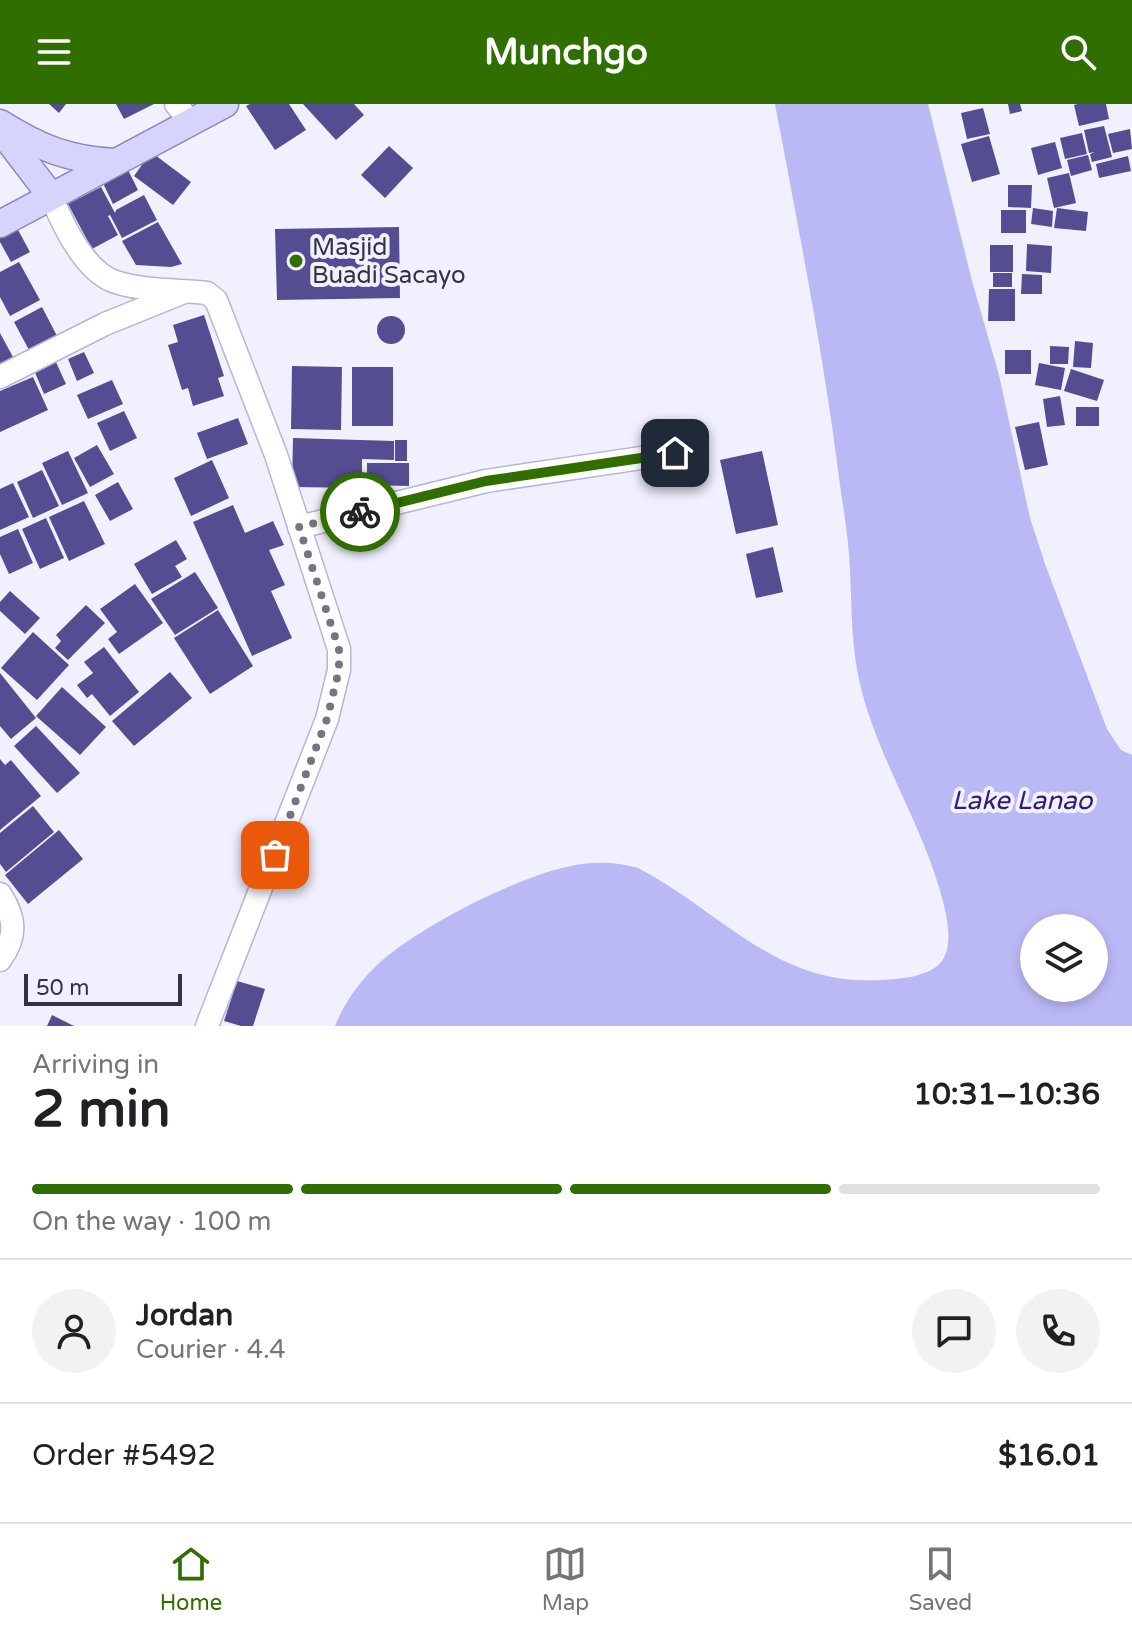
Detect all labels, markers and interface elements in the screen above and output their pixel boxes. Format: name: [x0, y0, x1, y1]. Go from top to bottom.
icon: menu: [32, 30, 76, 74]
icon: search: [1056, 30, 1100, 74]
text: Munchgo: [484, 31, 648, 74]
place label: Masjid Buadi Sacayo: [312, 233, 466, 290]
marker: Masjid Buadi Sacayo: [287, 252, 305, 270]
pin: [641, 419, 709, 487]
icon: home: [653, 431, 697, 475]
courier: [320, 472, 400, 552]
icon: bike: [338, 490, 382, 534]
water label: Lake Lanao: [952, 785, 1094, 816]
pin: [241, 821, 309, 889]
icon: bag: [253, 833, 297, 877]
map controls: [1020, 914, 1108, 1002]
button: layers: [1020, 914, 1108, 1002]
scale bar: [24, 970, 182, 1006]
text: 50 m: [36, 975, 90, 1001]
text: Arriving in: [32, 1049, 159, 1080]
text: 10:31–10:36: [913, 1076, 1100, 1113]
text: 2 min: [32, 1078, 171, 1141]
text: On the way · 100 m: [32, 1206, 271, 1237]
button: person: [32, 1289, 116, 1373]
button: chat: [912, 1289, 996, 1373]
button: phone: [1016, 1289, 1100, 1373]
text: Jordan: [136, 1297, 233, 1334]
text: Courier · 4.4: [136, 1334, 286, 1365]
text: Order #5492: [32, 1437, 216, 1474]
text: $16.01: [998, 1437, 1100, 1474]
tab: Home: [160, 1542, 222, 1616]
tab: Map: [542, 1542, 589, 1616]
tab: Saved: [909, 1542, 972, 1616]

